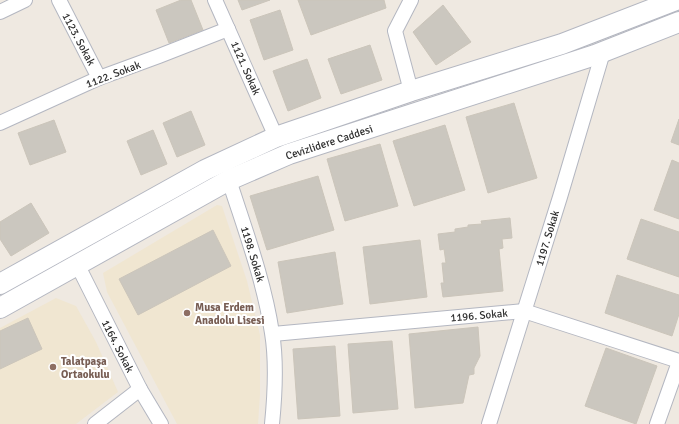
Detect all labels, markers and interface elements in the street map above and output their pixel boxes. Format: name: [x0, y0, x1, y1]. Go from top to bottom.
street label: 1123. Sokak: [59, 11, 98, 68]
street label: 1121. Sokak: [228, 39, 263, 98]
street label: 1122. Sokak: [84, 58, 143, 91]
street label: Cevizlidere Caddesi: [284, 122, 374, 163]
street label: 1197. Sokak: [533, 208, 562, 268]
street label: 1198. Sokak: [238, 225, 267, 284]
place label: Musa Erdem Anadolu Lisesi: [195, 301, 264, 327]
street label: 1196. Sokak: [450, 306, 509, 324]
marker: Musa Erdem Anadolu Lisesi: [182, 308, 192, 318]
street label: 1164. Sokak: [99, 318, 137, 375]
place label: Talatpaşa Ortaokulu: [61, 355, 110, 381]
marker: Talatpaşa Ortaokulu: [48, 362, 58, 372]

